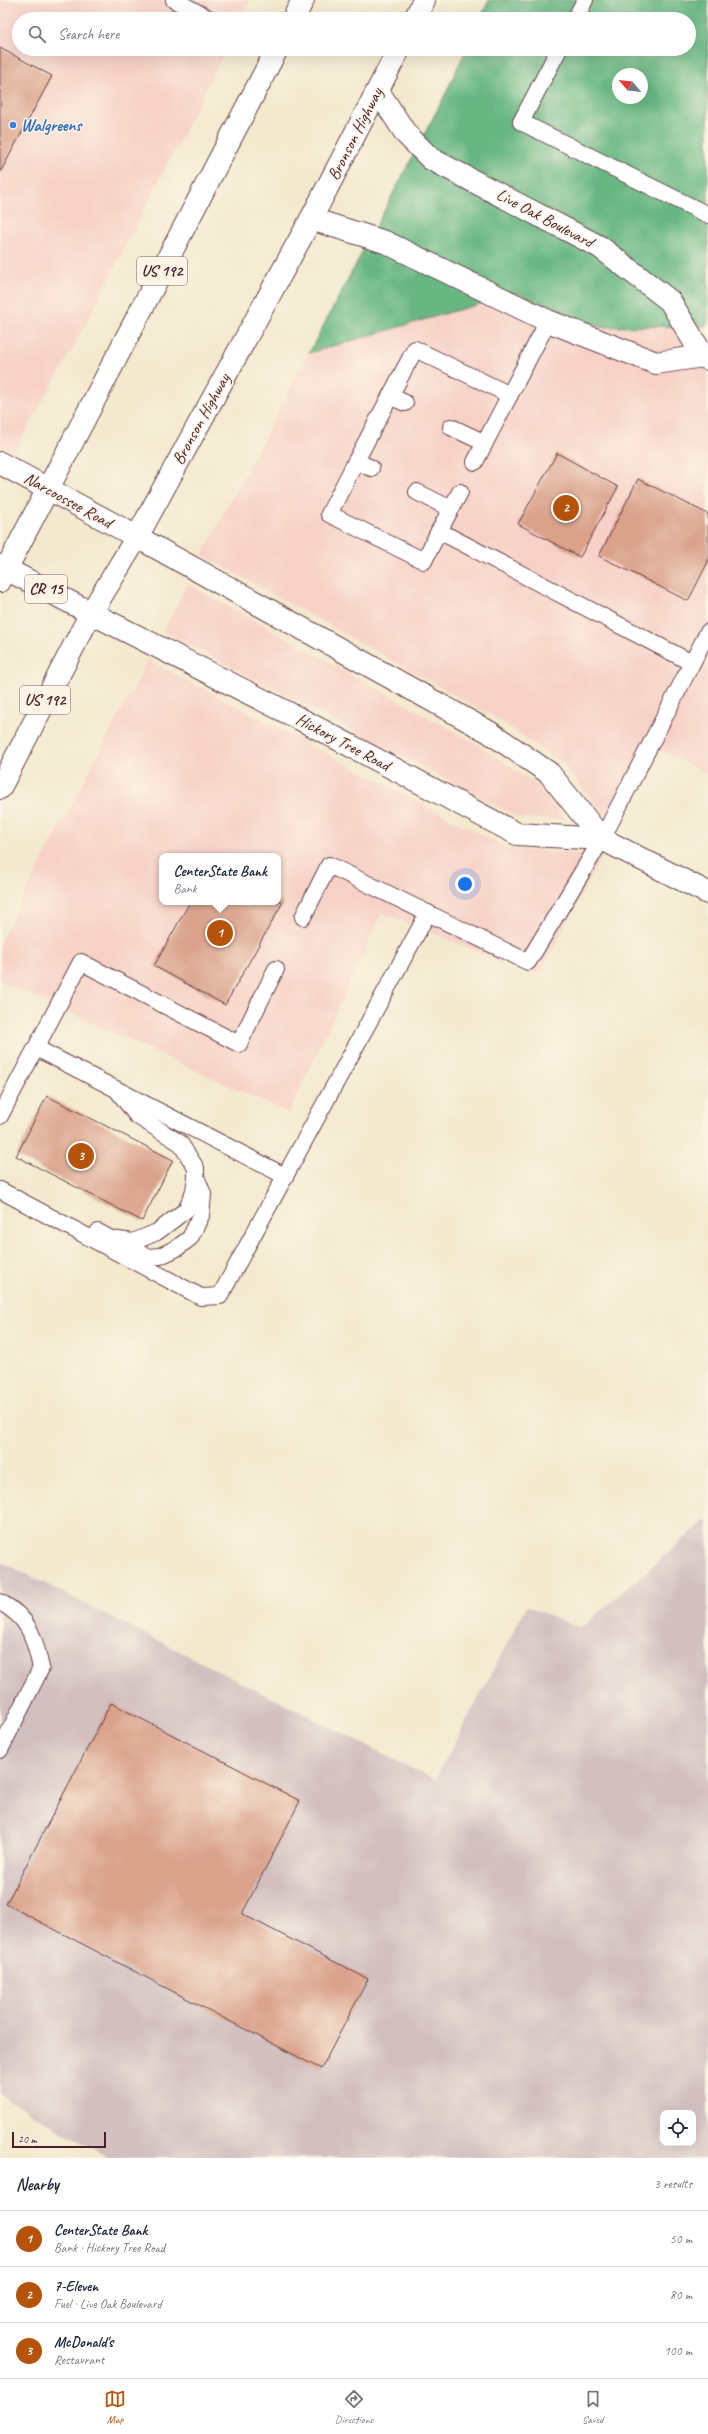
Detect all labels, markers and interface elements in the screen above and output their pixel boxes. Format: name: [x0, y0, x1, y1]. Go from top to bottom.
search box: [12, 12, 696, 56]
icon: search: [26, 23, 48, 45]
text: Search here: [58, 25, 119, 44]
north arrow: [612, 68, 648, 104]
street label: Bronson Highway: [323, 83, 388, 184]
place label: Walgreens: [21, 115, 83, 136]
marker: Walgreens: [8, 120, 18, 130]
street label: Live Oak Boulevard: [493, 184, 599, 253]
road number: US 192: [137, 257, 187, 285]
street label: Bronson Highway: [167, 369, 235, 468]
street label: Narcoossee Road: [20, 467, 118, 534]
pin: 2: [553, 493, 579, 523]
road number: CR 15: [25, 575, 67, 603]
road number: US 192: [20, 686, 70, 714]
street label: Hickory Tree Road: [292, 708, 396, 777]
popup: [159, 853, 281, 905]
text: CenterState Bank: [173, 862, 267, 881]
your location: [455, 874, 475, 894]
text: Bank: [173, 881, 196, 897]
pin: 1: [207, 918, 233, 948]
pin: 3: [68, 1141, 94, 1171]
map controls: [660, 2110, 696, 2146]
button: locate: [660, 2110, 696, 2146]
scale bar: [12, 2130, 106, 2149]
text: 20 m: [18, 2132, 37, 2146]
text: Nearby: [16, 2174, 59, 2195]
text: 3 results: [654, 2176, 692, 2192]
text: CenterState Bank: [54, 2221, 147, 2240]
text: 1: [26, 2231, 32, 2247]
text: 50 m: [670, 2231, 692, 2247]
text: Bank · Hickory Tree Road: [54, 2240, 165, 2256]
text: 7-Eleven: [54, 2277, 98, 2296]
text: 2: [26, 2287, 32, 2303]
text: 80 m: [670, 2287, 692, 2303]
text: Fuel · Live Oak Boulevard: [54, 2296, 162, 2312]
text: McDonald's: [54, 2333, 113, 2352]
text: 3: [26, 2343, 32, 2359]
text: 100 m: [664, 2343, 692, 2359]
text: Restaurant: [54, 2352, 104, 2368]
tab: Map: [104, 2388, 126, 2426]
tab: Directions: [335, 2388, 373, 2426]
tab: Saved: [582, 2388, 604, 2426]

